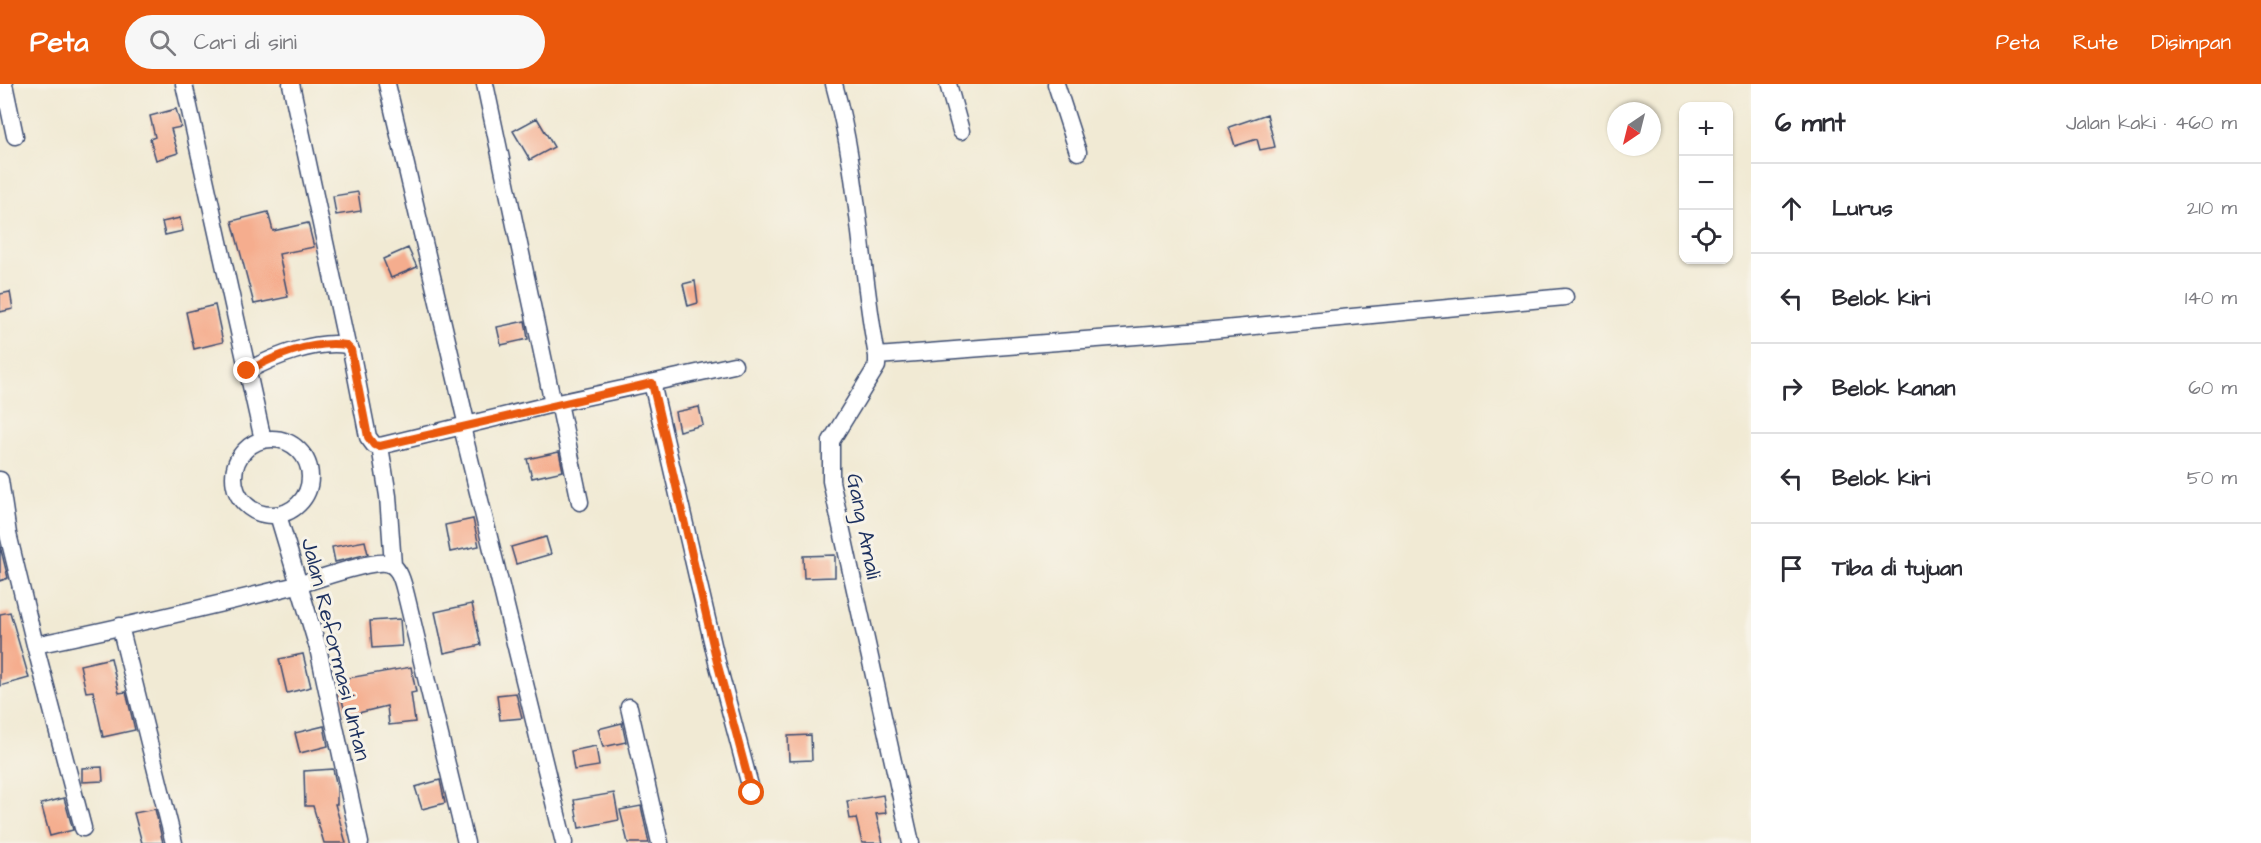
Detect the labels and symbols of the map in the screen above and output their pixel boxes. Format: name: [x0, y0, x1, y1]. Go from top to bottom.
north arrow: [1607, 102, 1661, 156]
route end: [233, 357, 259, 383]
street label: Gang Amali: [837, 471, 889, 582]
street label: Jalan Reformasi Untan: [293, 535, 378, 764]
route start: [738, 779, 764, 805]

